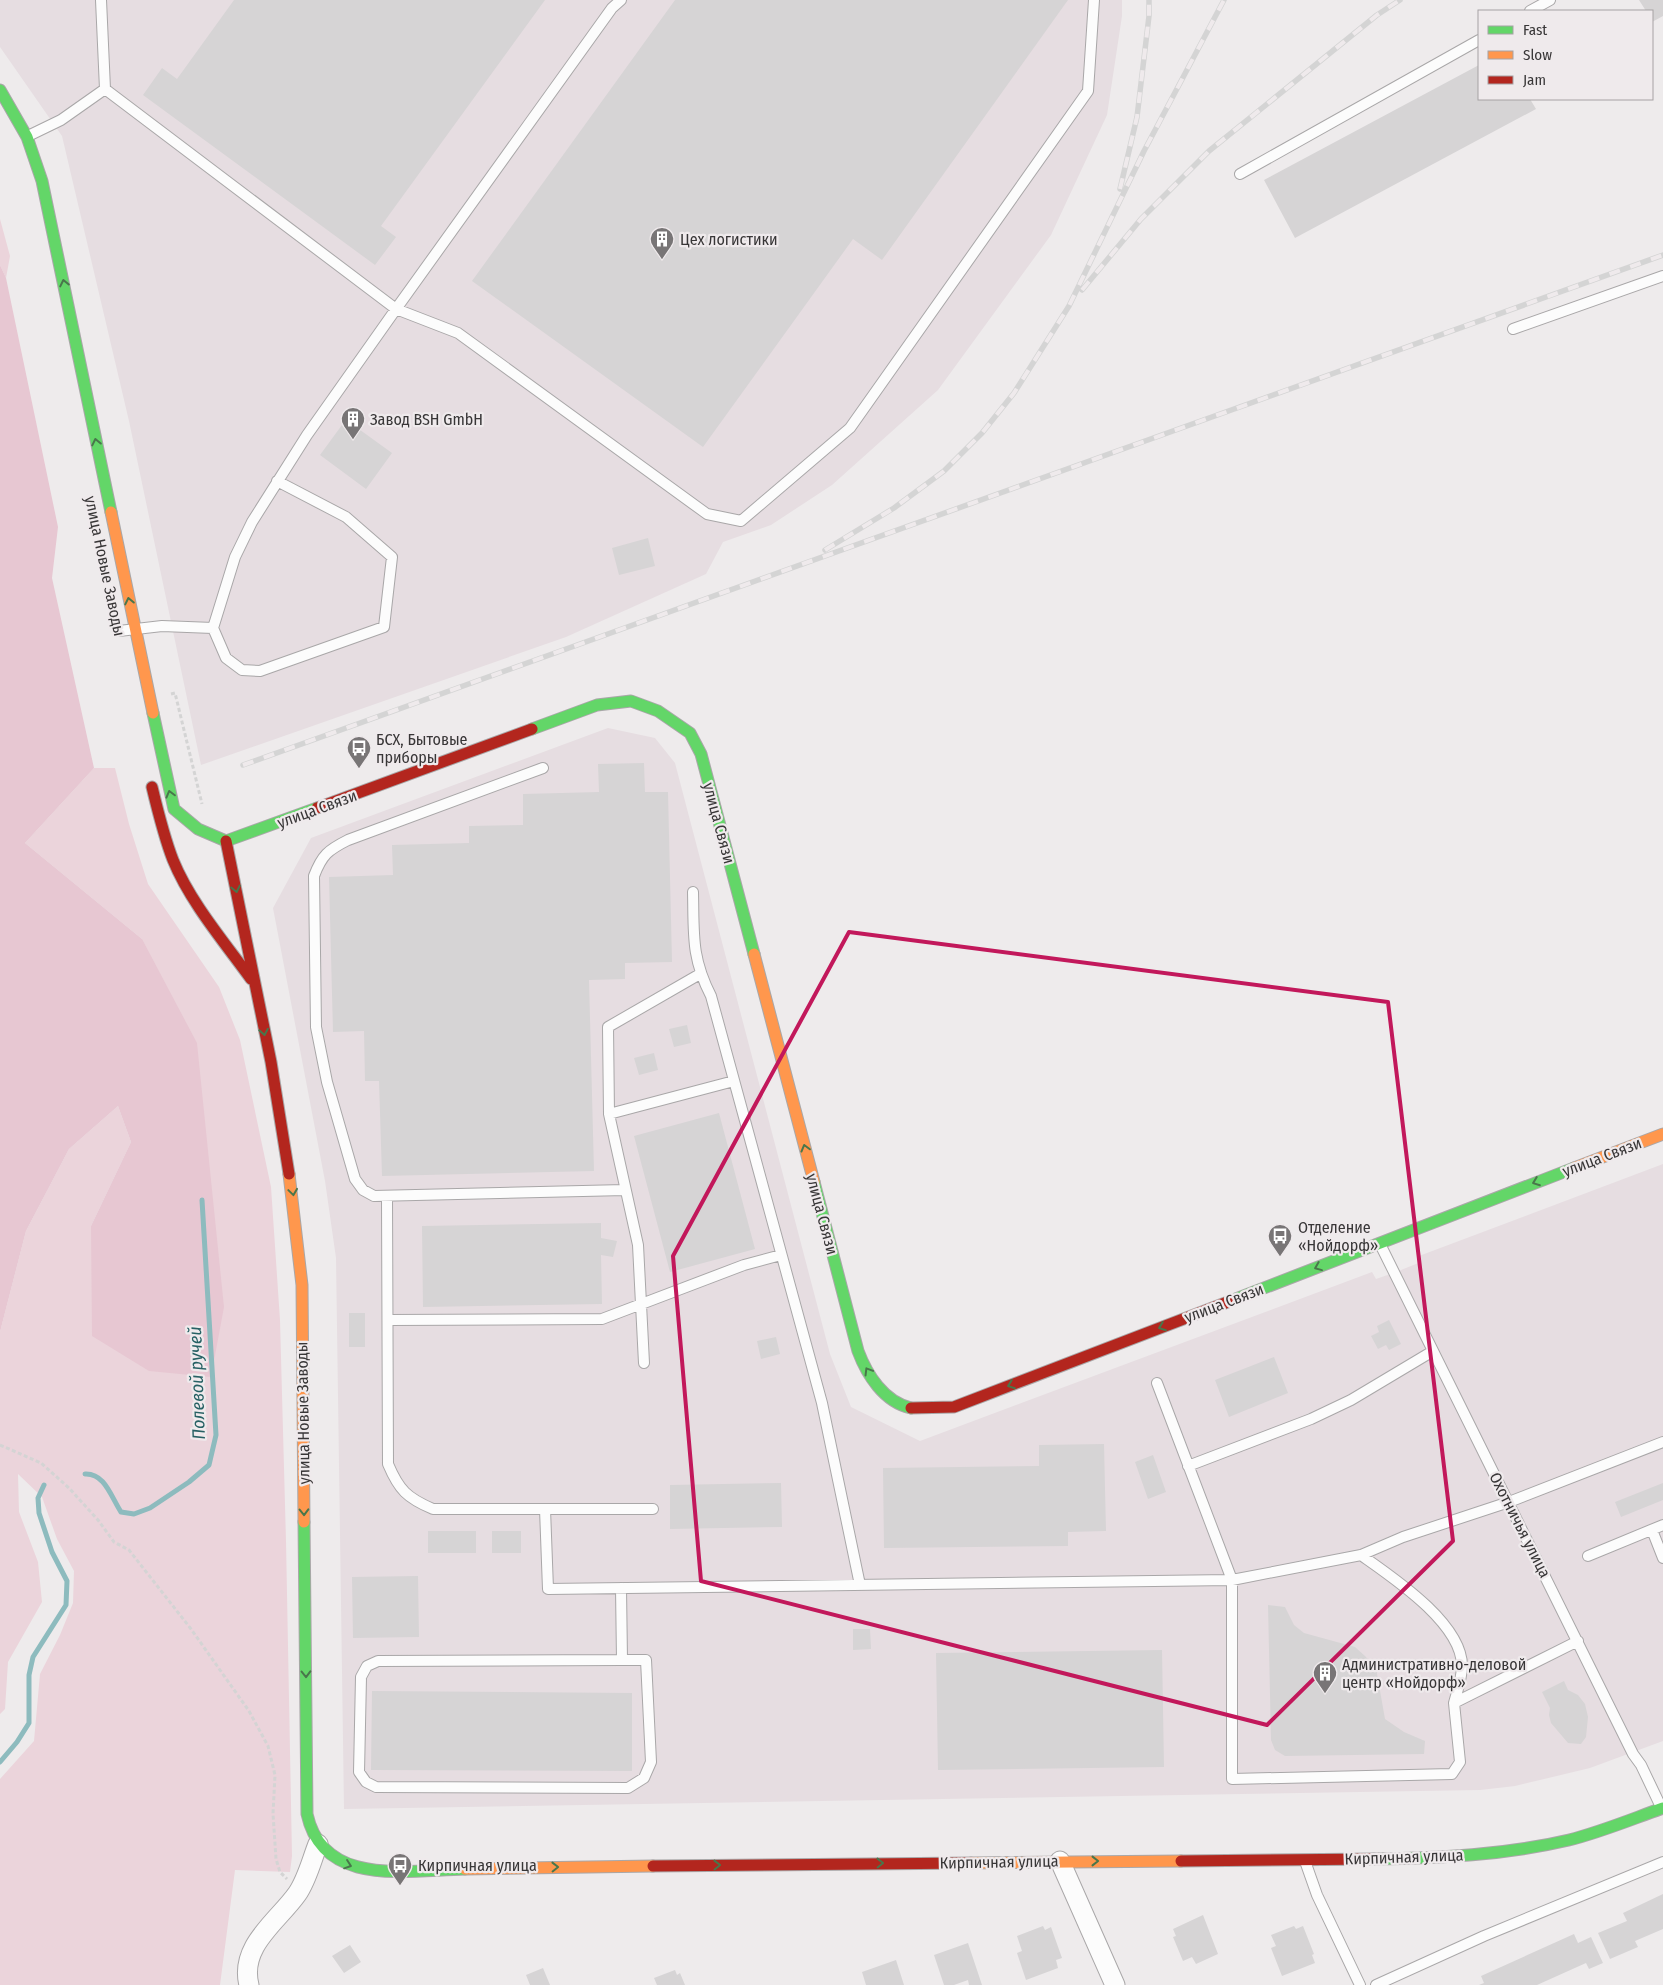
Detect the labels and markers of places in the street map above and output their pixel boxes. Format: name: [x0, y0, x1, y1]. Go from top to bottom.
building icon: Цех логистики: [649, 226, 675, 260]
place label: Цех логистики: [680, 230, 778, 249]
building icon: Завод BSH GmbH: [340, 406, 366, 440]
place label: Завод BSH GmbH: [370, 410, 483, 429]
place label: БСХ, Бытовые приборы: [376, 730, 468, 767]
bus stop icon: БСХ, Бытовые приборы: [346, 735, 372, 769]
place label: Отделение «Нойдорф»: [1298, 1218, 1378, 1255]
bus stop icon: Отделение «Нойдорф»: [1267, 1223, 1293, 1257]
place label: Административно-деловой центр «Нойдорф»: [1342, 1655, 1526, 1692]
building icon: Административно-деловой центр «Нойдорф»: [1312, 1660, 1338, 1694]
bus stop icon: Кирпичная улица: [387, 1852, 413, 1886]
place label: Кирпичная улица: [418, 1856, 537, 1875]

